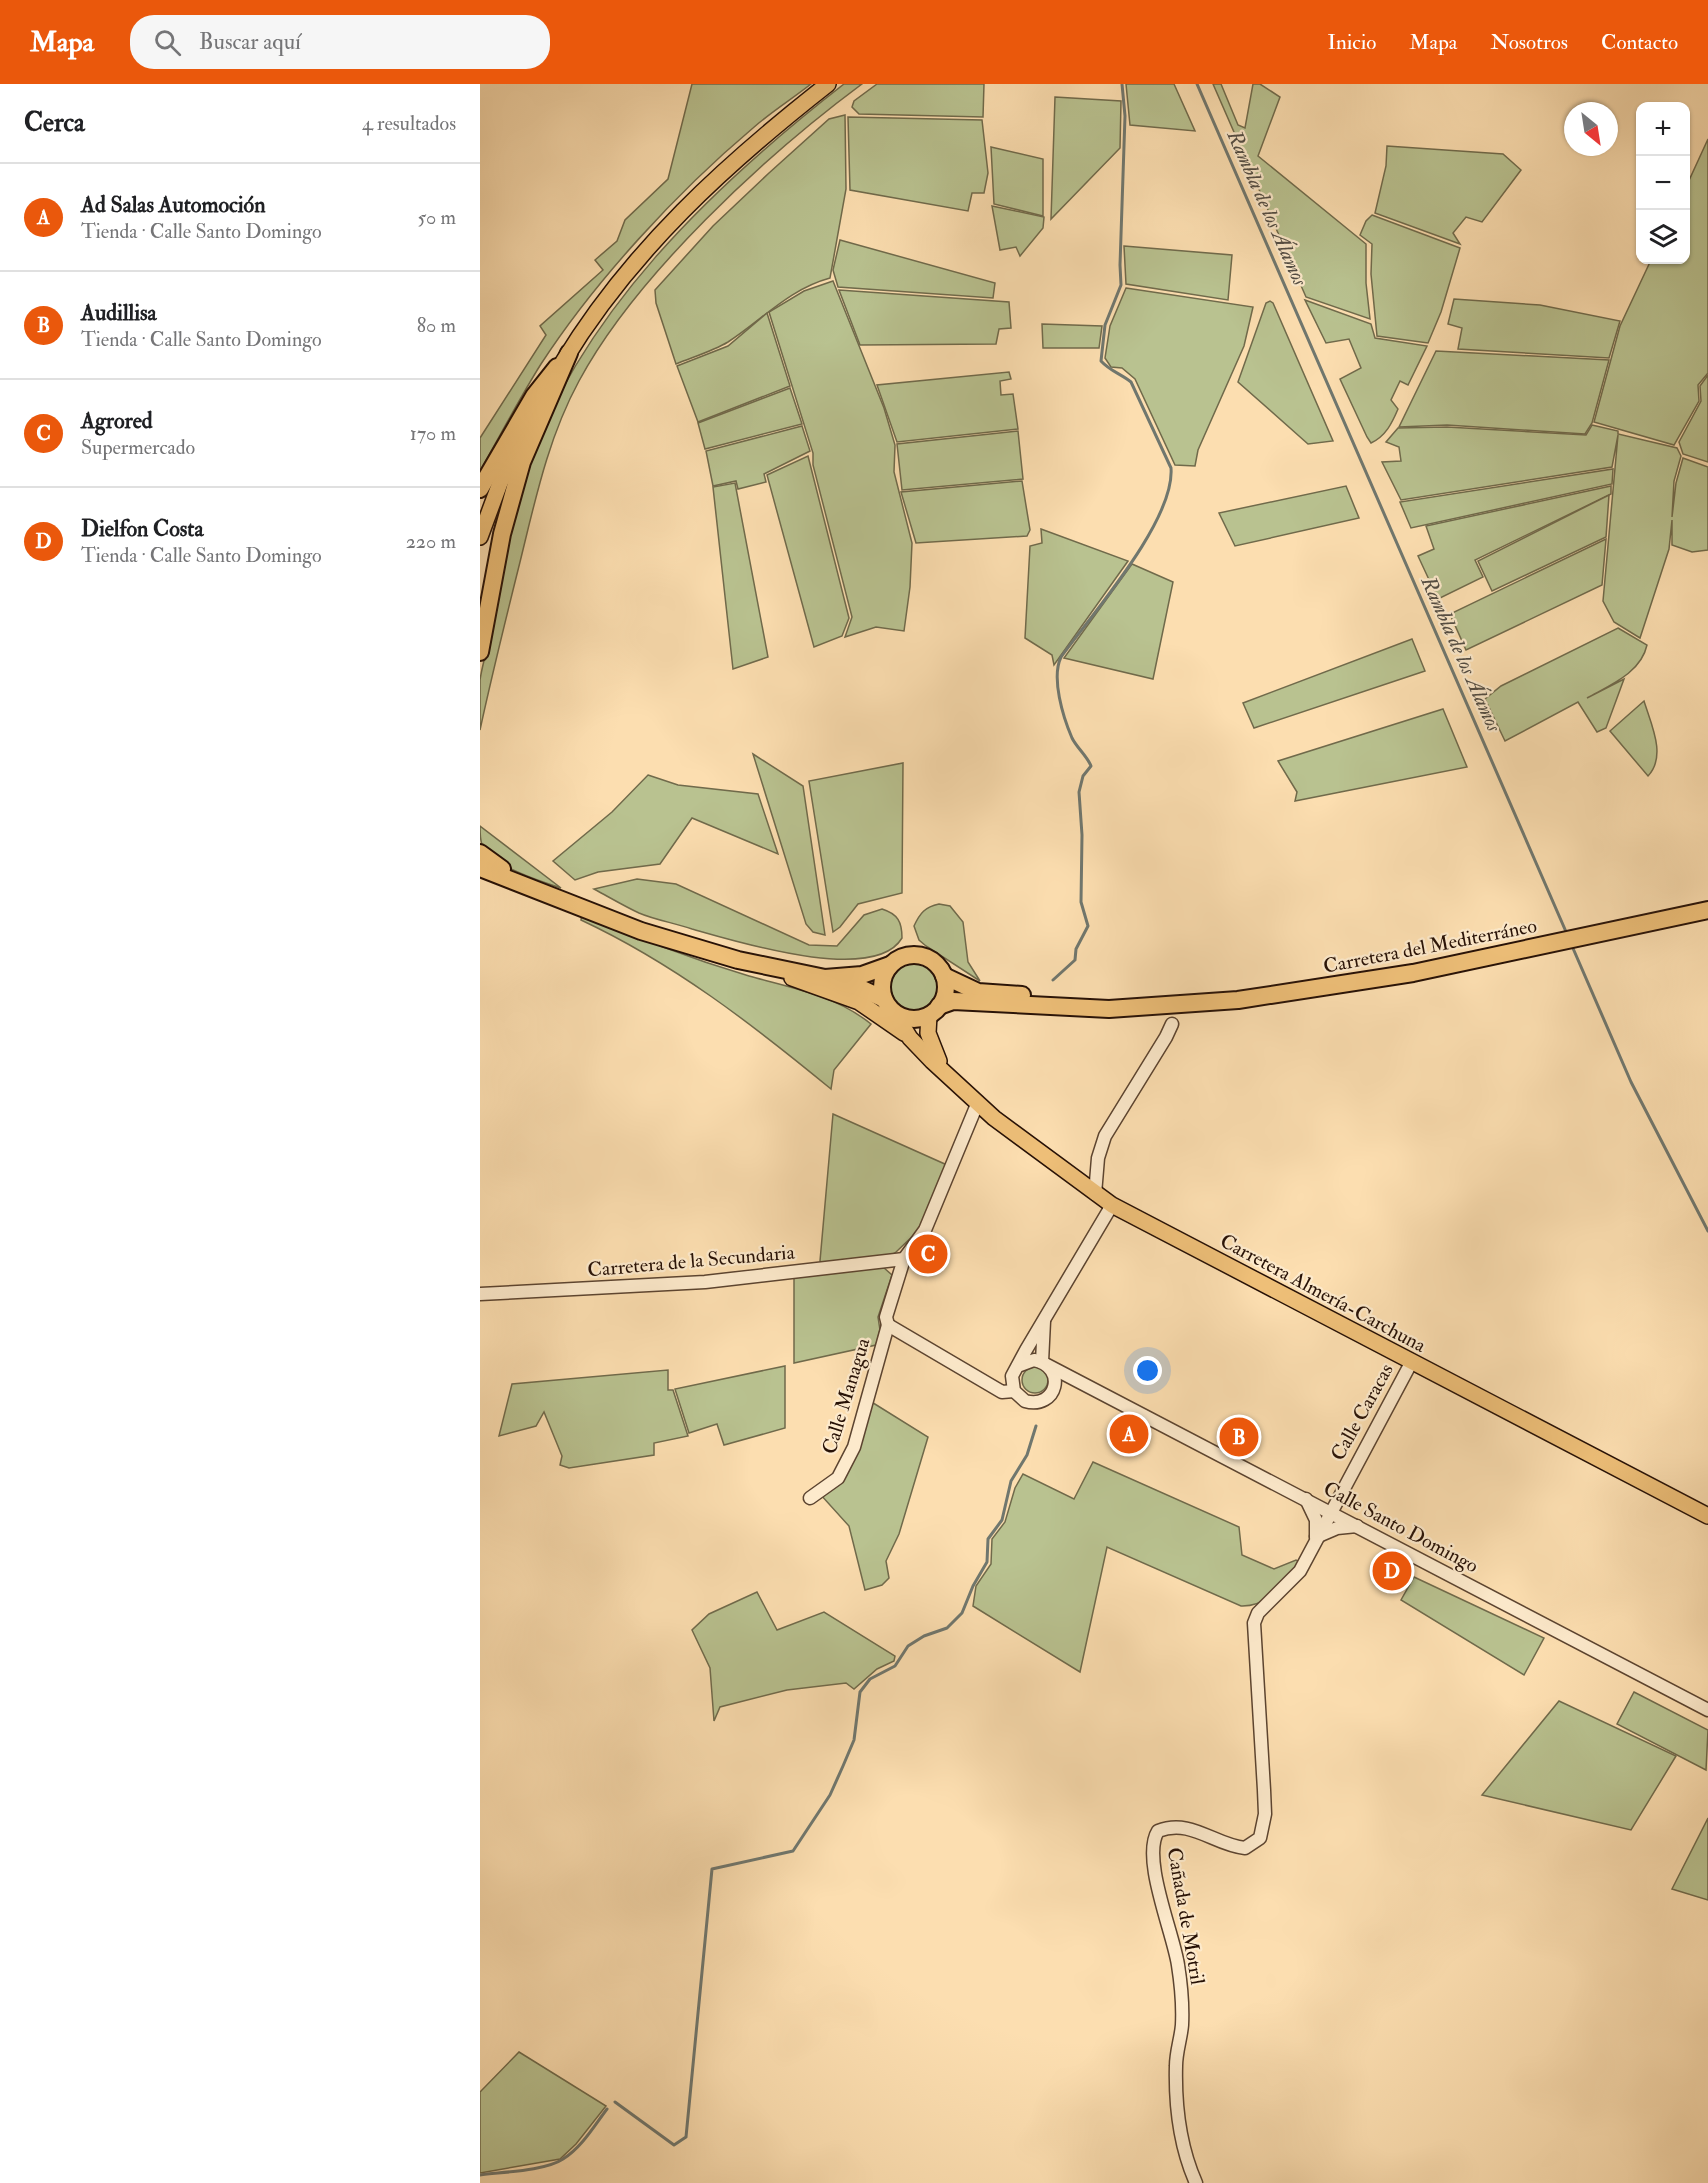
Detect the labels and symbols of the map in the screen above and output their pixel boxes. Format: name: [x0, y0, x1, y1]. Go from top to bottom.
north arrow: [1564, 102, 1618, 156]
water label: Rambla de los Álamos: [1220, 125, 1314, 291]
water label: Rambla de los Álamos: [1414, 571, 1508, 737]
street label: Carretera del Mediterráneo: [1321, 913, 1539, 979]
street label: Carretera Almería-Carchuna: [1216, 1228, 1431, 1358]
pin: C: [908, 1232, 948, 1276]
street label: Carretera de la Secundaria: [586, 1239, 796, 1283]
street label: Calle Managua: [816, 1334, 876, 1457]
your location: [1133, 1356, 1162, 1385]
street label: Calle Caracas: [1325, 1359, 1399, 1465]
pin: A: [1110, 1412, 1148, 1456]
pin: B: [1220, 1414, 1258, 1460]
street label: Calle Santo Domingo: [1319, 1476, 1483, 1578]
pin: D: [1372, 1548, 1412, 1594]
street label: Cañada de Motril: [1162, 1845, 1210, 1987]

